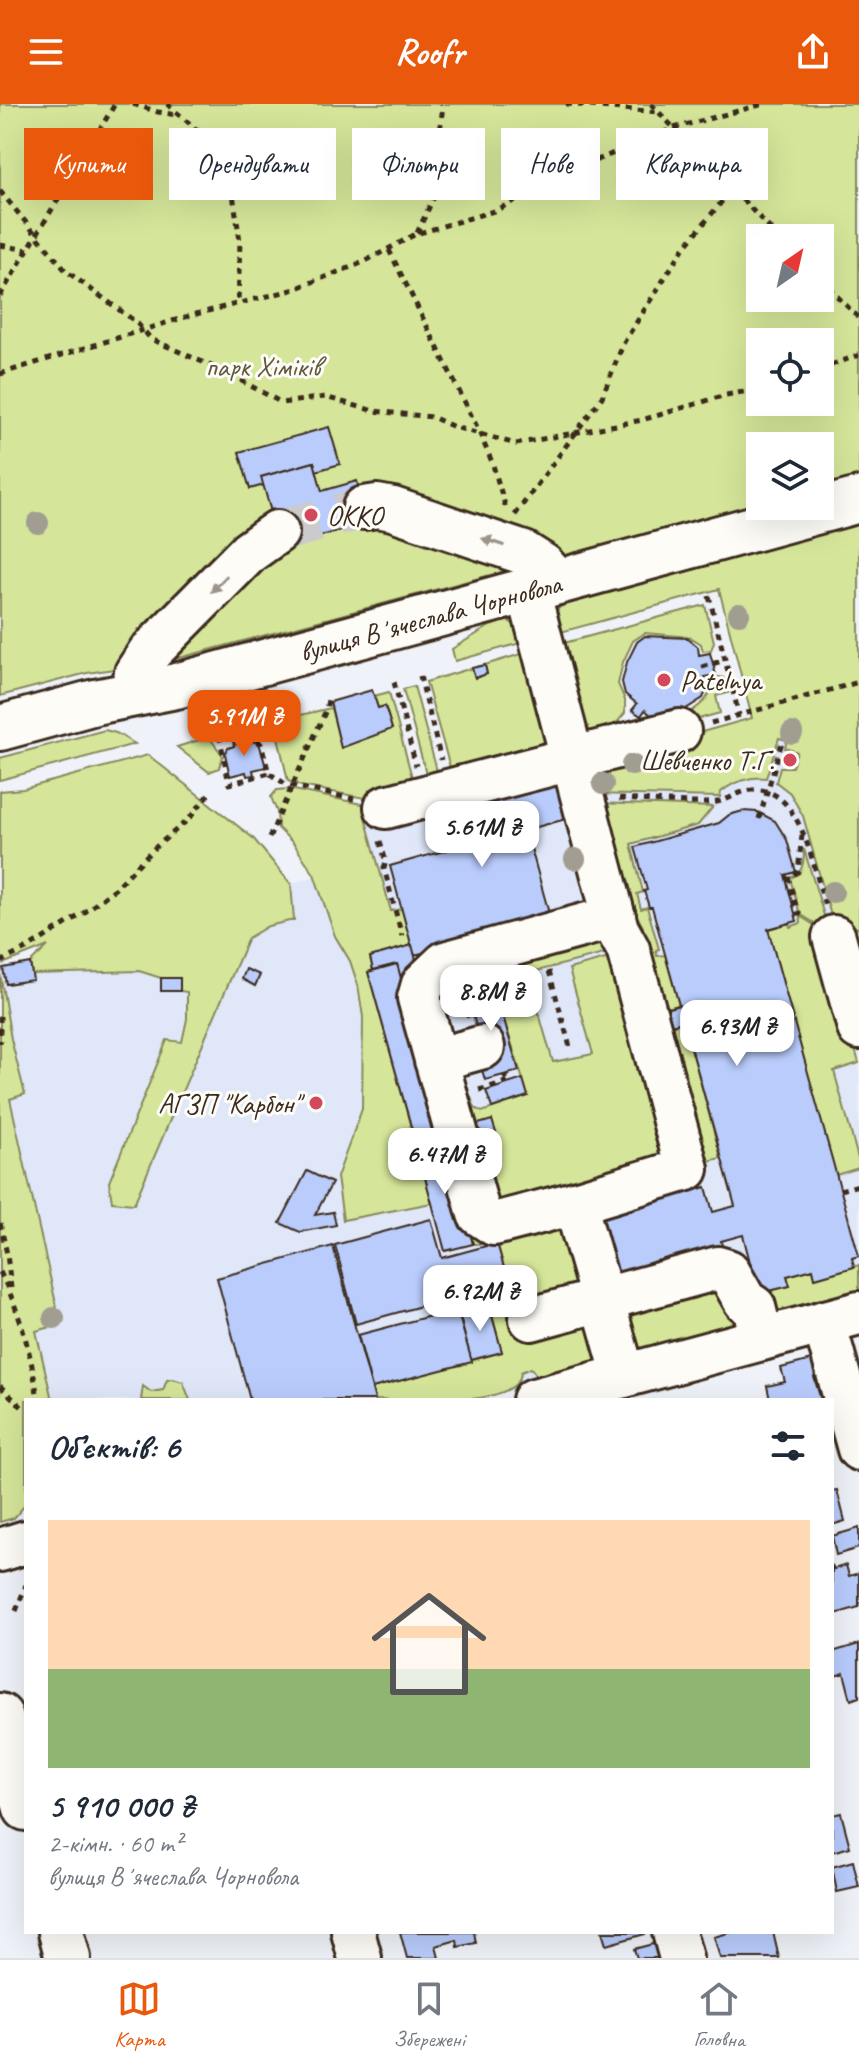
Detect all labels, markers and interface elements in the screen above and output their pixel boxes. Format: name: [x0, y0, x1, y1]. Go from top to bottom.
text: Roofr: [395, 29, 464, 75]
icon: menu: [24, 30, 68, 74]
icon: share: [791, 30, 835, 74]
chip: Купити: [24, 128, 153, 200]
chip: Орендувати: [169, 128, 336, 200]
chip: Фільтри: [352, 128, 485, 200]
chip: Нове: [501, 128, 600, 200]
chip: Квартира: [616, 128, 768, 200]
north arrow: [746, 224, 834, 312]
map controls: [746, 224, 834, 520]
button: locate: [746, 328, 834, 416]
park label: парк Хіміків: [206, 349, 327, 384]
button: layers: [746, 432, 834, 520]
place label: ОККО: [327, 498, 386, 533]
marker: ОККО: [302, 506, 320, 524]
one-way arrow: [481, 536, 505, 548]
street label: вулиця Вʼячеслава Чорновола: [295, 565, 566, 669]
one-way arrow: [210, 574, 228, 593]
place label: Patelnya: [680, 663, 763, 698]
marker: Patelnya: [655, 671, 673, 689]
pin: 5.91M ₴: [170, 690, 318, 758]
text: 5.91M ₴: [206, 699, 282, 732]
place label: Шевченко Т.Г.: [640, 743, 775, 778]
marker: Шевченко Т.Г.: [781, 751, 799, 769]
pin: 5.61M ₴: [408, 801, 556, 869]
text: 5.61M ₴: [443, 810, 521, 843]
pin: 8.8M ₴: [426, 965, 556, 1033]
text: 8.8M ₴: [458, 974, 524, 1007]
pin: 6.93M ₴: [663, 1000, 811, 1068]
text: 6.93M ₴: [698, 1009, 776, 1042]
place label: АГЗП "Карбон": [158, 1086, 305, 1121]
marker: АГЗП "Карбон": [307, 1094, 325, 1112]
pin: 6.47M ₴: [371, 1128, 519, 1196]
text: 6.47M ₴: [406, 1137, 484, 1170]
pin: 6.92M ₴: [406, 1265, 554, 1333]
text: 6.92M ₴: [441, 1274, 519, 1307]
icon: filters: [766, 1424, 810, 1468]
text: Об’єктів: 6: [48, 1425, 180, 1468]
icon: home: [357, 1572, 501, 1716]
text: 5 910 000 ₴: [48, 1784, 194, 1827]
text: 2-кімн. · 60 m²: [48, 1827, 182, 1860]
text: вулиця Вʼячеслава Чорновола: [48, 1860, 298, 1893]
tab: Карта: [114, 1977, 165, 2053]
tab: Збережені: [393, 1977, 465, 2053]
tab: Головна: [693, 1977, 745, 2053]

